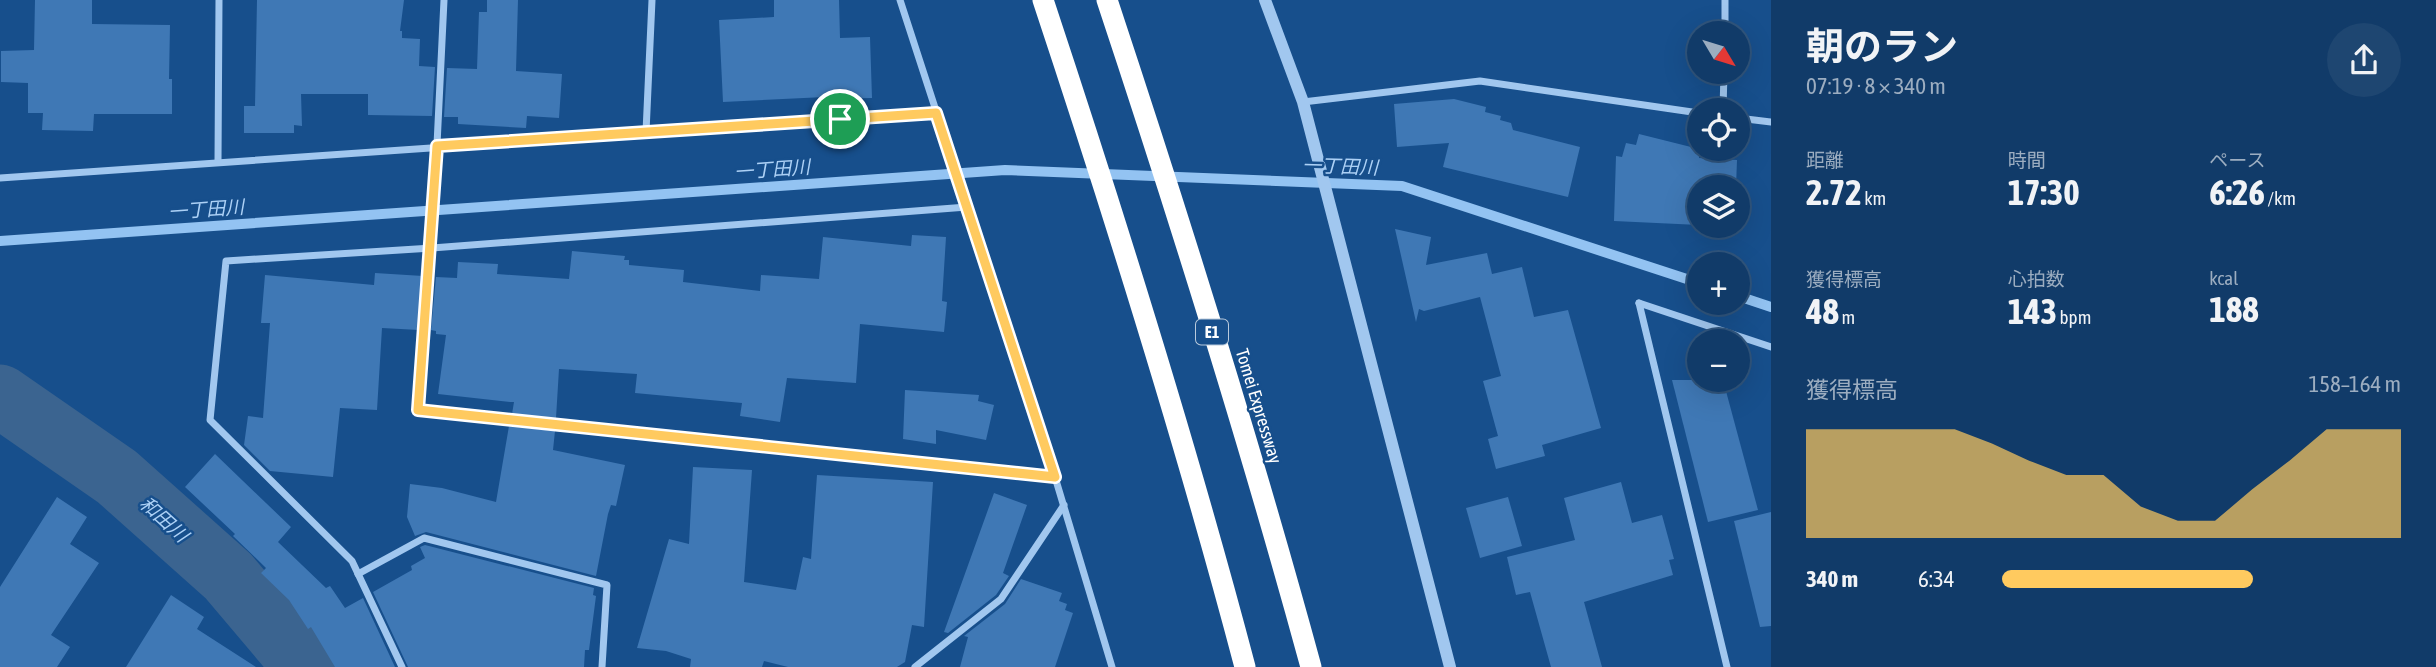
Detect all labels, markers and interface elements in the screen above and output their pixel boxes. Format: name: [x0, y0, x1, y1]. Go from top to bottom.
north arrow: [1687, 21, 1750, 84]
map controls: [1687, 21, 1750, 392]
button: share: [2327, 23, 2401, 97]
text: 朝のラン: [1806, 25, 1958, 68]
text: 07:19 · 8 × 340 m: [1806, 73, 1946, 99]
pin: [810, 89, 870, 149]
button: locate: [1687, 98, 1750, 161]
icon: arrive: [821, 100, 859, 138]
text: 距離: [1806, 149, 1844, 171]
text: 時間: [2008, 149, 2046, 171]
text: ペース: [2209, 149, 2265, 171]
water label: 一丁田川: [1302, 154, 1380, 178]
water label: 一丁田川: [733, 155, 813, 183]
text: 2.72: [1806, 172, 1862, 212]
text: 17:30: [2008, 172, 2080, 212]
text: 6:26: [2209, 172, 2265, 212]
button: layers: [1687, 175, 1750, 238]
text: km: [1862, 187, 1886, 209]
text: /km: [2265, 187, 2296, 209]
water label: 一丁田川: [167, 195, 247, 223]
button: +: [1687, 252, 1750, 315]
text: kcal: [2209, 267, 2238, 289]
text: 獲得標高: [1806, 268, 1882, 290]
text: 心拍数: [2008, 268, 2065, 290]
text: 188: [2209, 289, 2259, 329]
text: 48: [1806, 291, 1839, 331]
text: 143: [2008, 291, 2057, 331]
text: m: [1839, 306, 1855, 328]
text: bpm: [2057, 306, 2091, 328]
road number: E1: [1196, 320, 1228, 344]
button: −: [1687, 329, 1750, 392]
street label: Tomei Expressway: [1232, 346, 1286, 466]
text: 158–164 m: [2308, 371, 2401, 397]
text: 獲得標高: [1806, 377, 1898, 403]
water label: 和田川: [135, 492, 194, 548]
text: 340 m: [1806, 566, 1858, 592]
text: 6:34: [1918, 566, 1955, 592]

